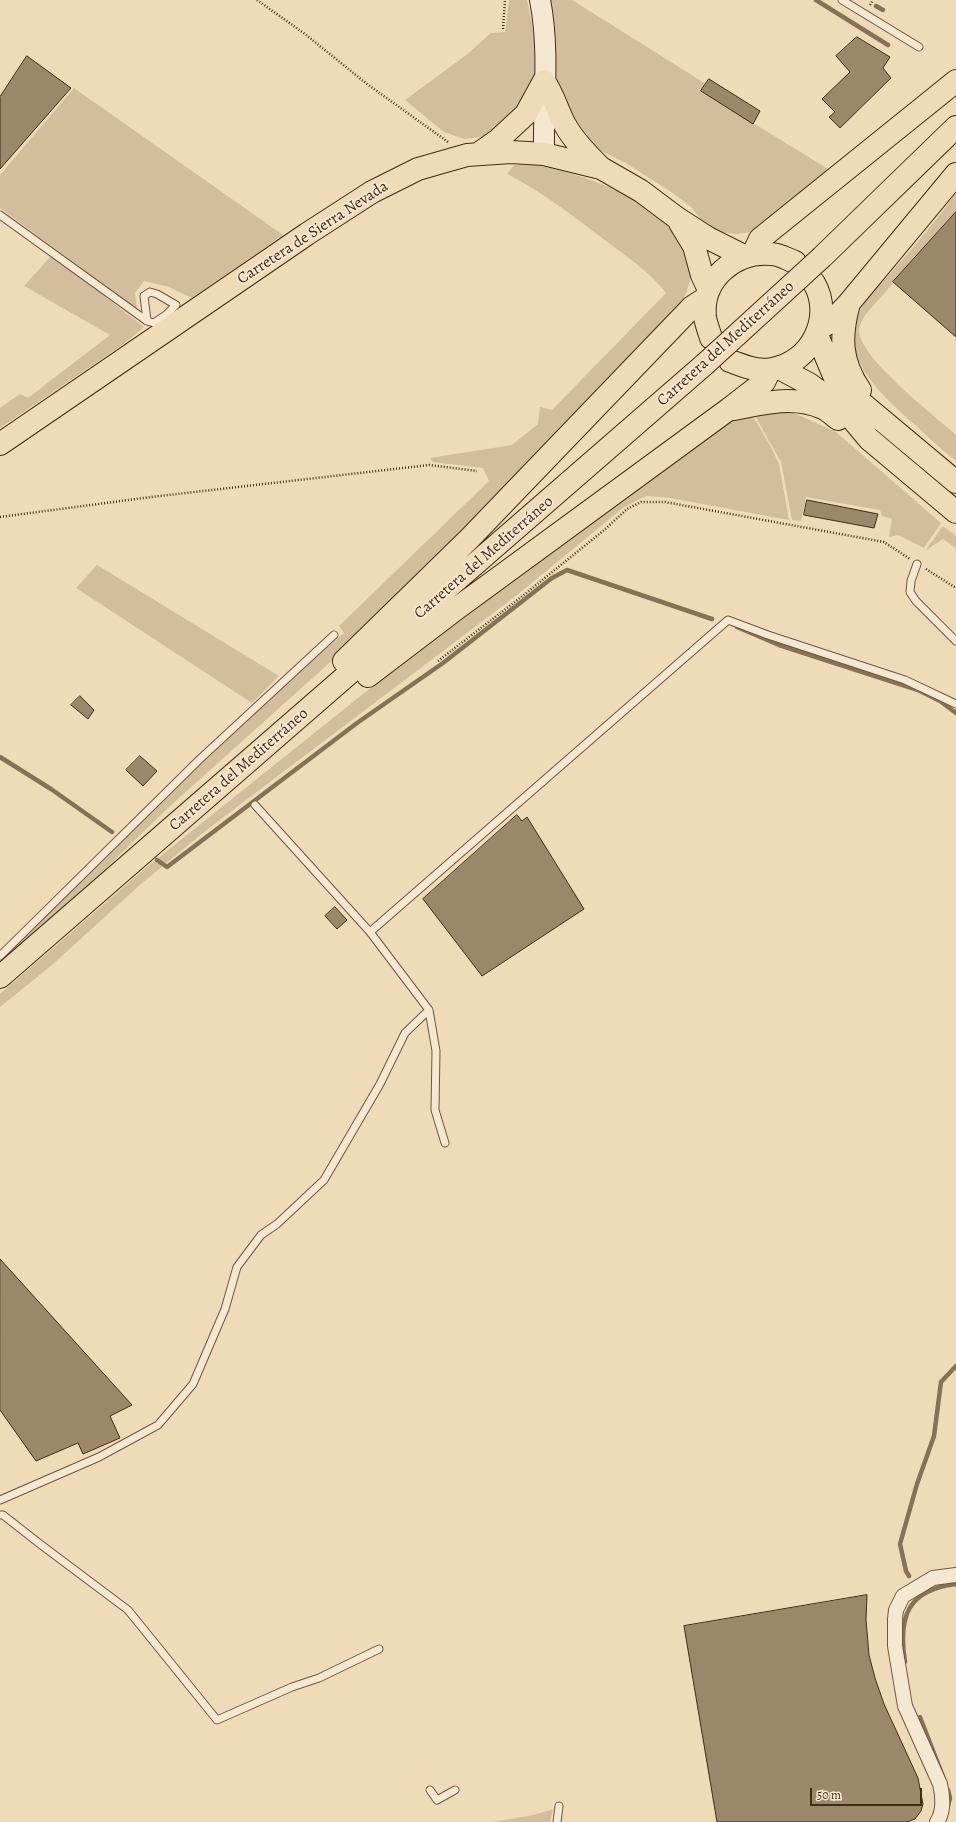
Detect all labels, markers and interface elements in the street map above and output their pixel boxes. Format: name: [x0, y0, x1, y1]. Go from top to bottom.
street label: Carretera de Sierra Nevada: [234, 177, 392, 289]
street label: Carretera del Mediterráneo: [653, 277, 799, 411]
street label: Carretera del Mediterráneo: [411, 492, 557, 624]
street label: Carretera del Mediterráneo: [166, 704, 312, 836]
scale bar: [812, 1780, 924, 1806]
text: 50 m: [817, 1787, 841, 1803]

